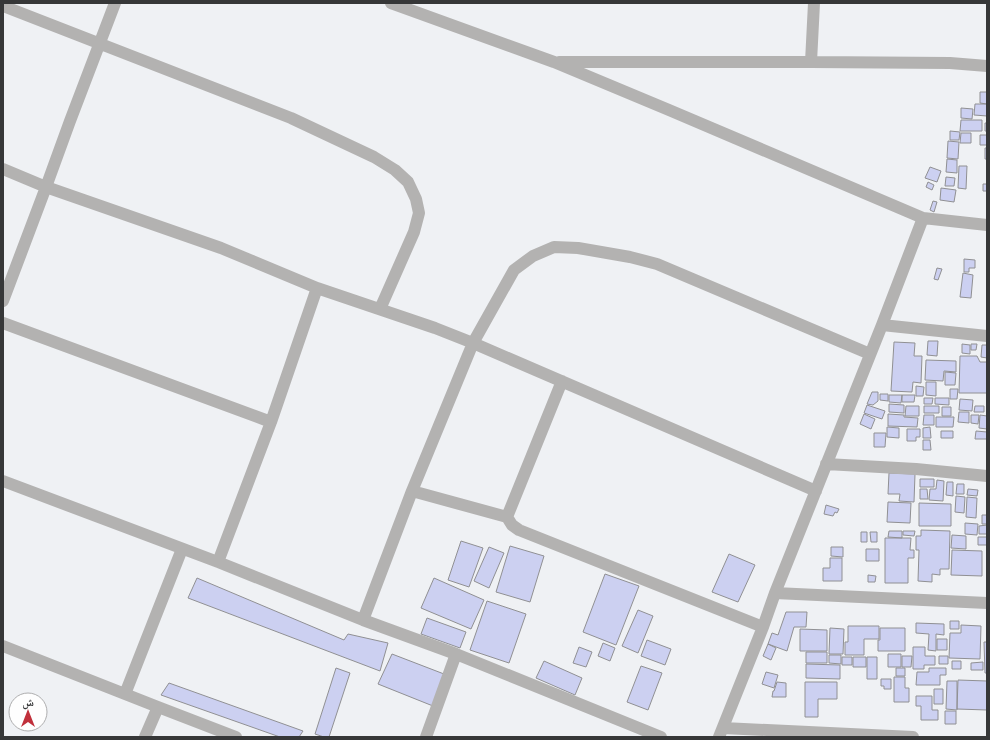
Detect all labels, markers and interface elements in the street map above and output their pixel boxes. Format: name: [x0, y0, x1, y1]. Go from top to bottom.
north arrow: [8, 692, 48, 732]
text: ش: [22, 696, 34, 710]

